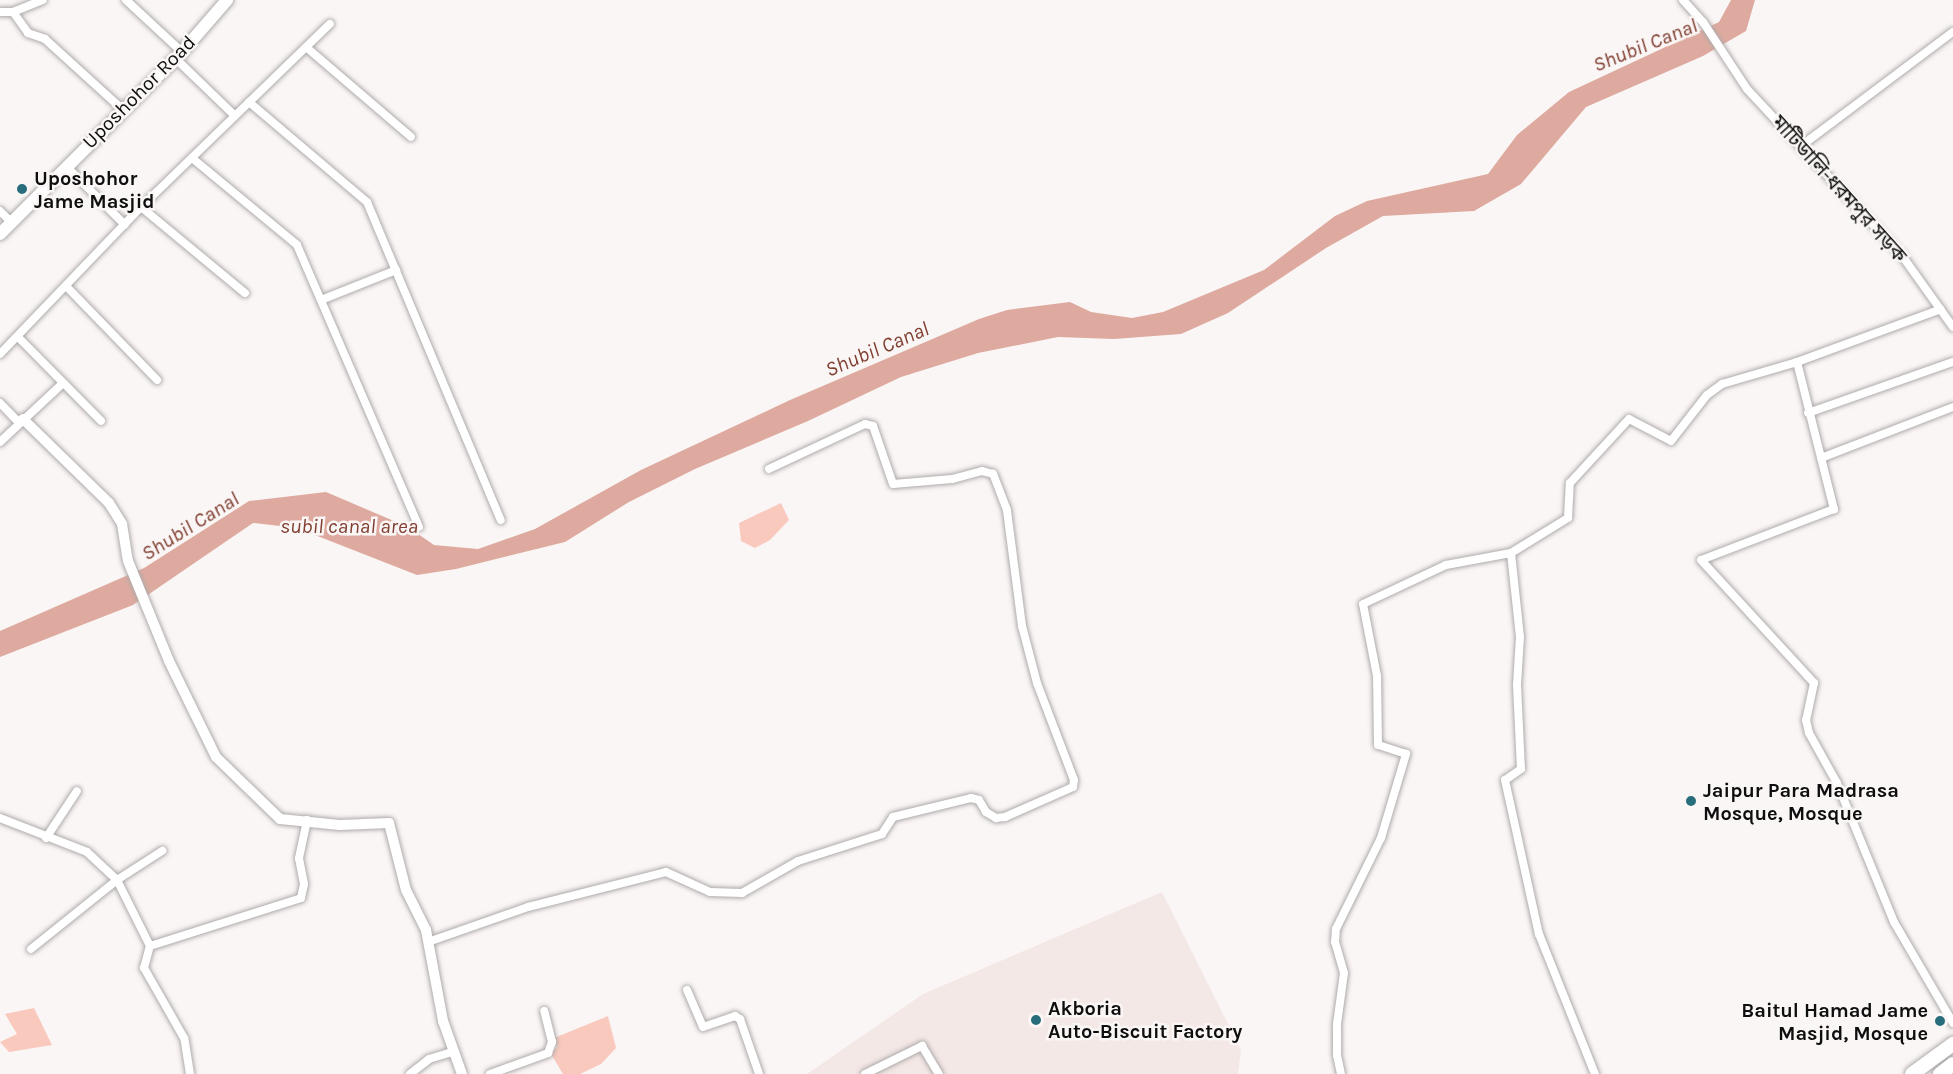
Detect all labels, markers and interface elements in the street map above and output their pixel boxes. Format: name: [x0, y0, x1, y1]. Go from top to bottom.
water label: Shubil Canal: [1589, 13, 1701, 77]
street label: Uposhohor Road: [77, 30, 201, 154]
street label: মাটিডালি-ধরমপুর সড়ক: [1766, 110, 1912, 268]
place label: Uposhohor Jame Masjid: [34, 166, 154, 213]
marker: Uposhohor Jame Masjid: [15, 182, 29, 196]
water label: Shubil Canal: [821, 316, 933, 382]
water label: Shubil Canal: [137, 486, 243, 566]
water label: subil canal area: [280, 513, 418, 539]
place label: Jaipur Para Madrasa Mosque, Mosque: [1703, 778, 1899, 825]
marker: Jaipur Para Madrasa Mosque, Mosque: [1684, 794, 1698, 808]
place label: Akboria Auto-Biscuit Factory: [1048, 996, 1242, 1043]
place label: Baitul Hamad Jame Masjid, Mosque: [1741, 998, 1928, 1045]
marker: Akboria Auto-Biscuit Factory: [1029, 1013, 1043, 1027]
marker: Baitul Hamad Jame Masjid, Mosque: [1933, 1014, 1947, 1028]

